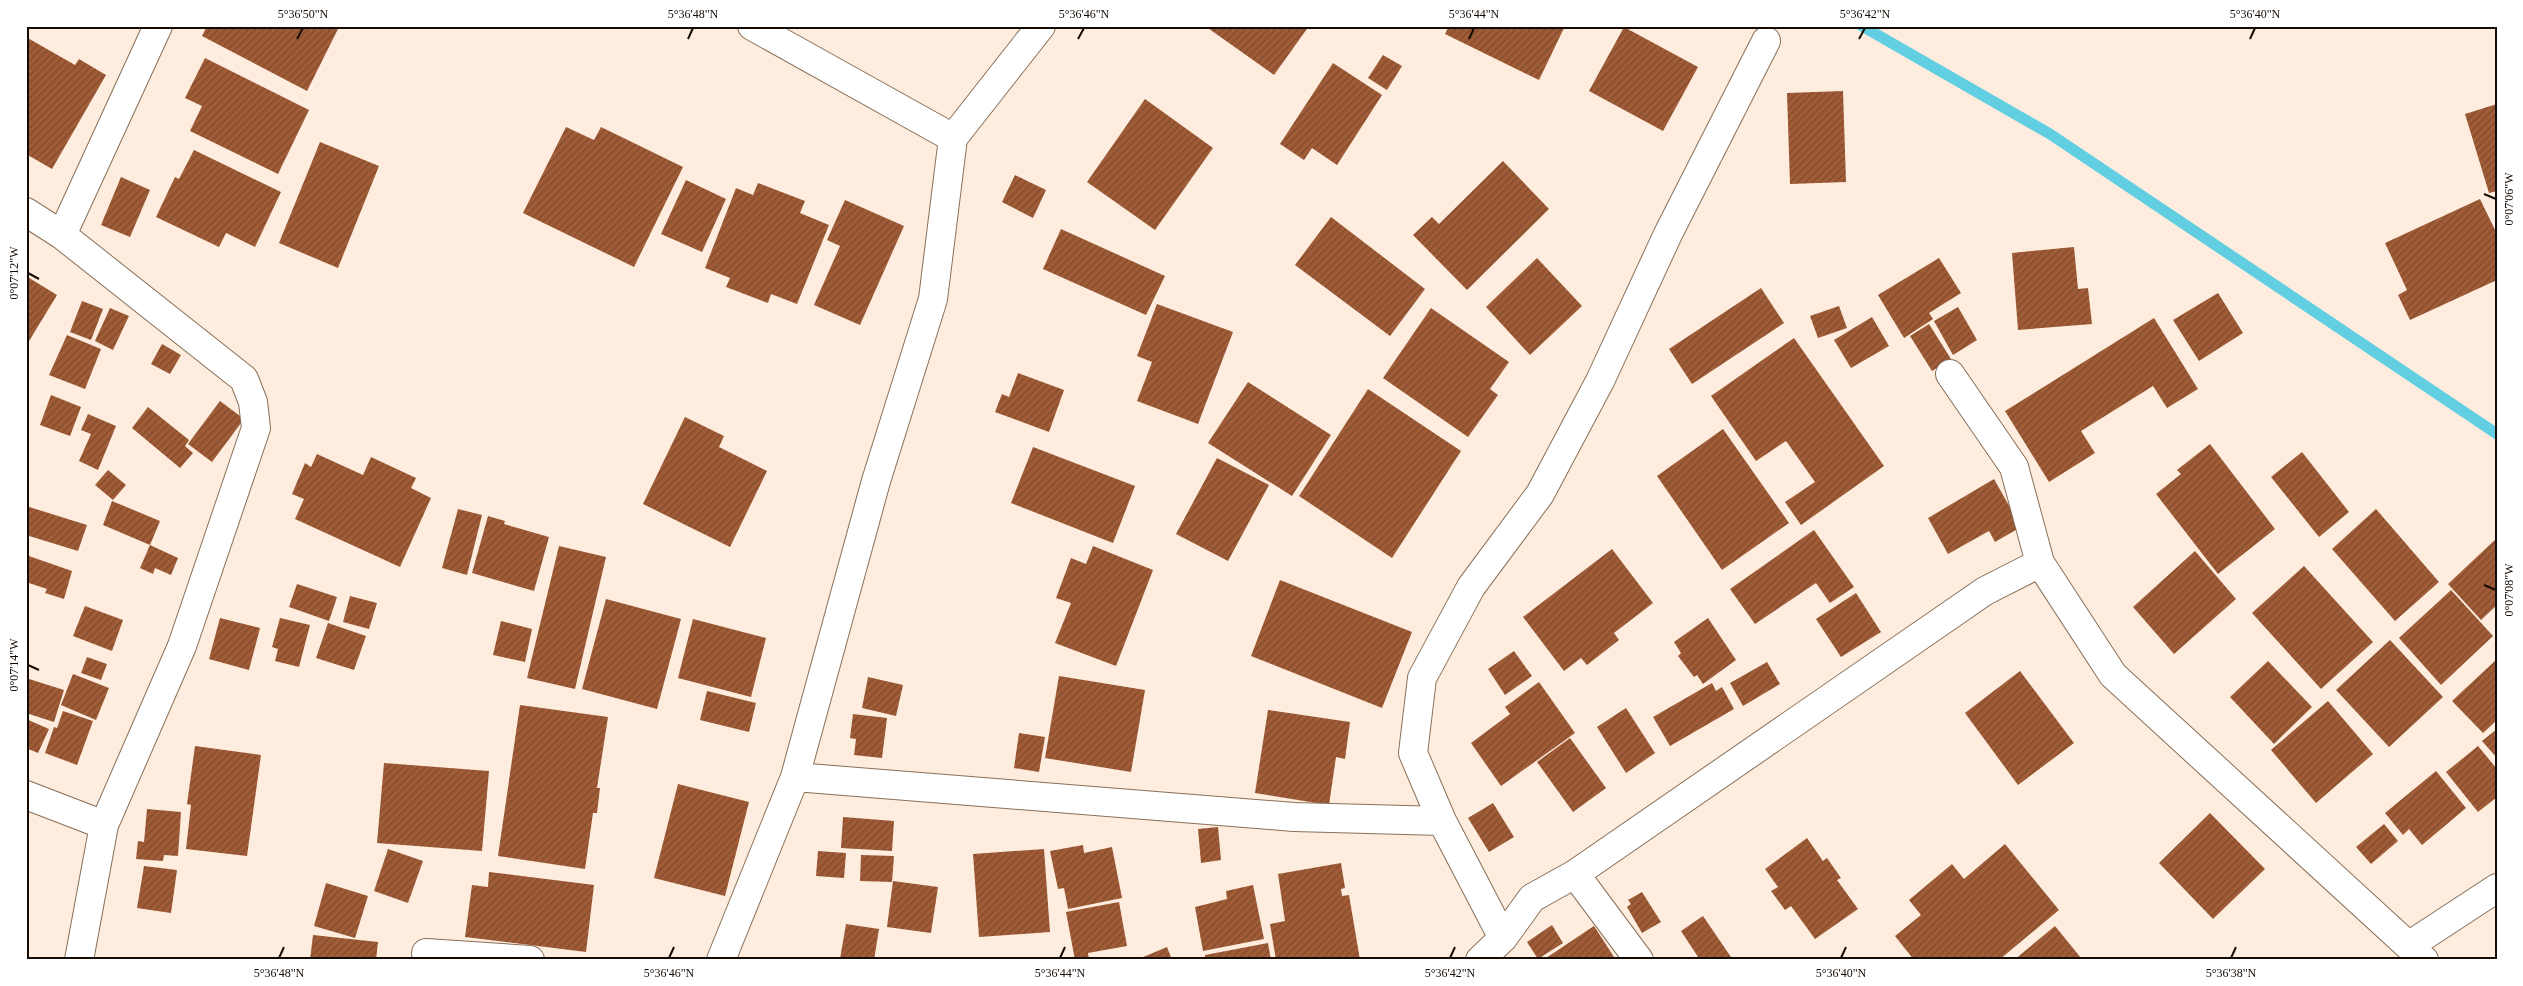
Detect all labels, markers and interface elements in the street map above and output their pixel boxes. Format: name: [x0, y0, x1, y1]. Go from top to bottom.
text: 5°36'50"N: [278, 7, 329, 21]
text: 5°36'48"N: [668, 7, 719, 21]
text: 5°36'46"N: [1059, 7, 1110, 21]
text: 5°36'44"N: [1449, 7, 1500, 21]
text: 5°36'42"N: [1840, 7, 1891, 21]
text: 5°36'40"N: [2230, 7, 2281, 21]
text: 0°07'06"W: [2502, 172, 2516, 226]
text: 0°07'12"W: [7, 246, 21, 300]
text: 0°07'08"W: [2502, 563, 2516, 617]
text: 0°07'14"W: [7, 638, 21, 692]
text: 5°36'48"N: [254, 966, 305, 980]
text: 5°36'46"N: [644, 966, 695, 980]
text: 5°36'44"N: [1035, 966, 1086, 980]
text: 5°36'42"N: [1425, 966, 1476, 980]
text: 5°36'40"N: [1816, 966, 1867, 980]
text: 5°36'38"N: [2206, 966, 2257, 980]

